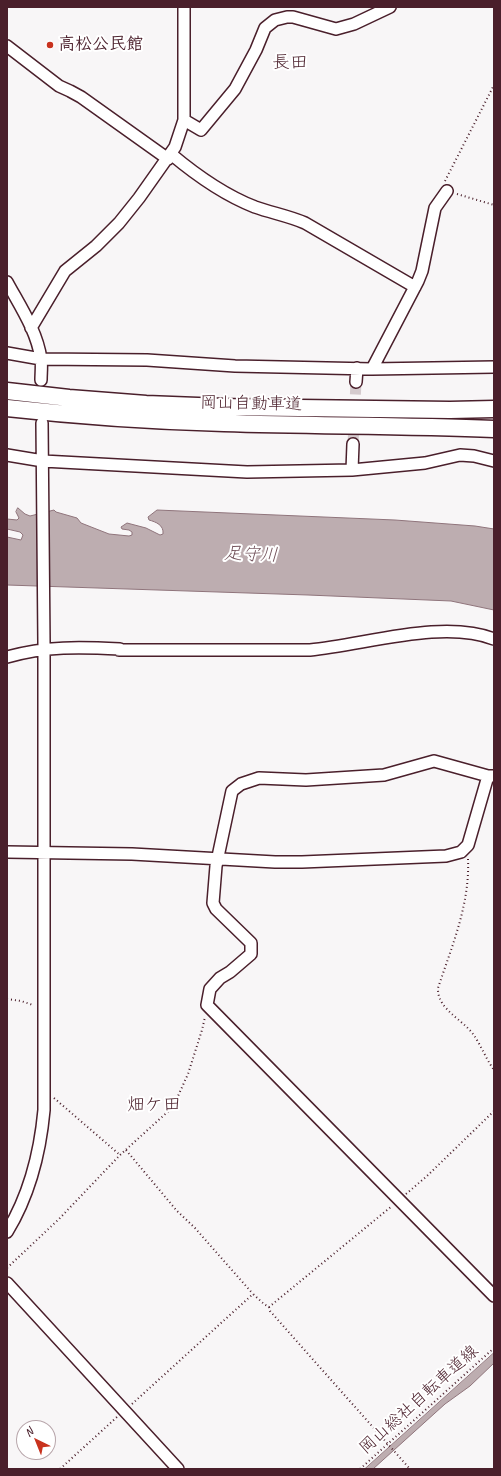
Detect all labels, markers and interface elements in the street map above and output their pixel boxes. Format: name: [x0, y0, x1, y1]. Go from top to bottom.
place label: 高松公民館: [58, 35, 143, 55]
marker: 高松公民館: [45, 40, 55, 50]
district label: 長田: [272, 52, 308, 74]
street label: 岡山自動車道: [200, 393, 302, 415]
water label: 足守川: [224, 543, 278, 567]
district label: 畑ケ田: [127, 1094, 181, 1116]
street label: 岡山総社自転車道線: [355, 1341, 483, 1459]
north arrow: [16, 1420, 56, 1460]
text: N: [21, 1425, 36, 1439]

